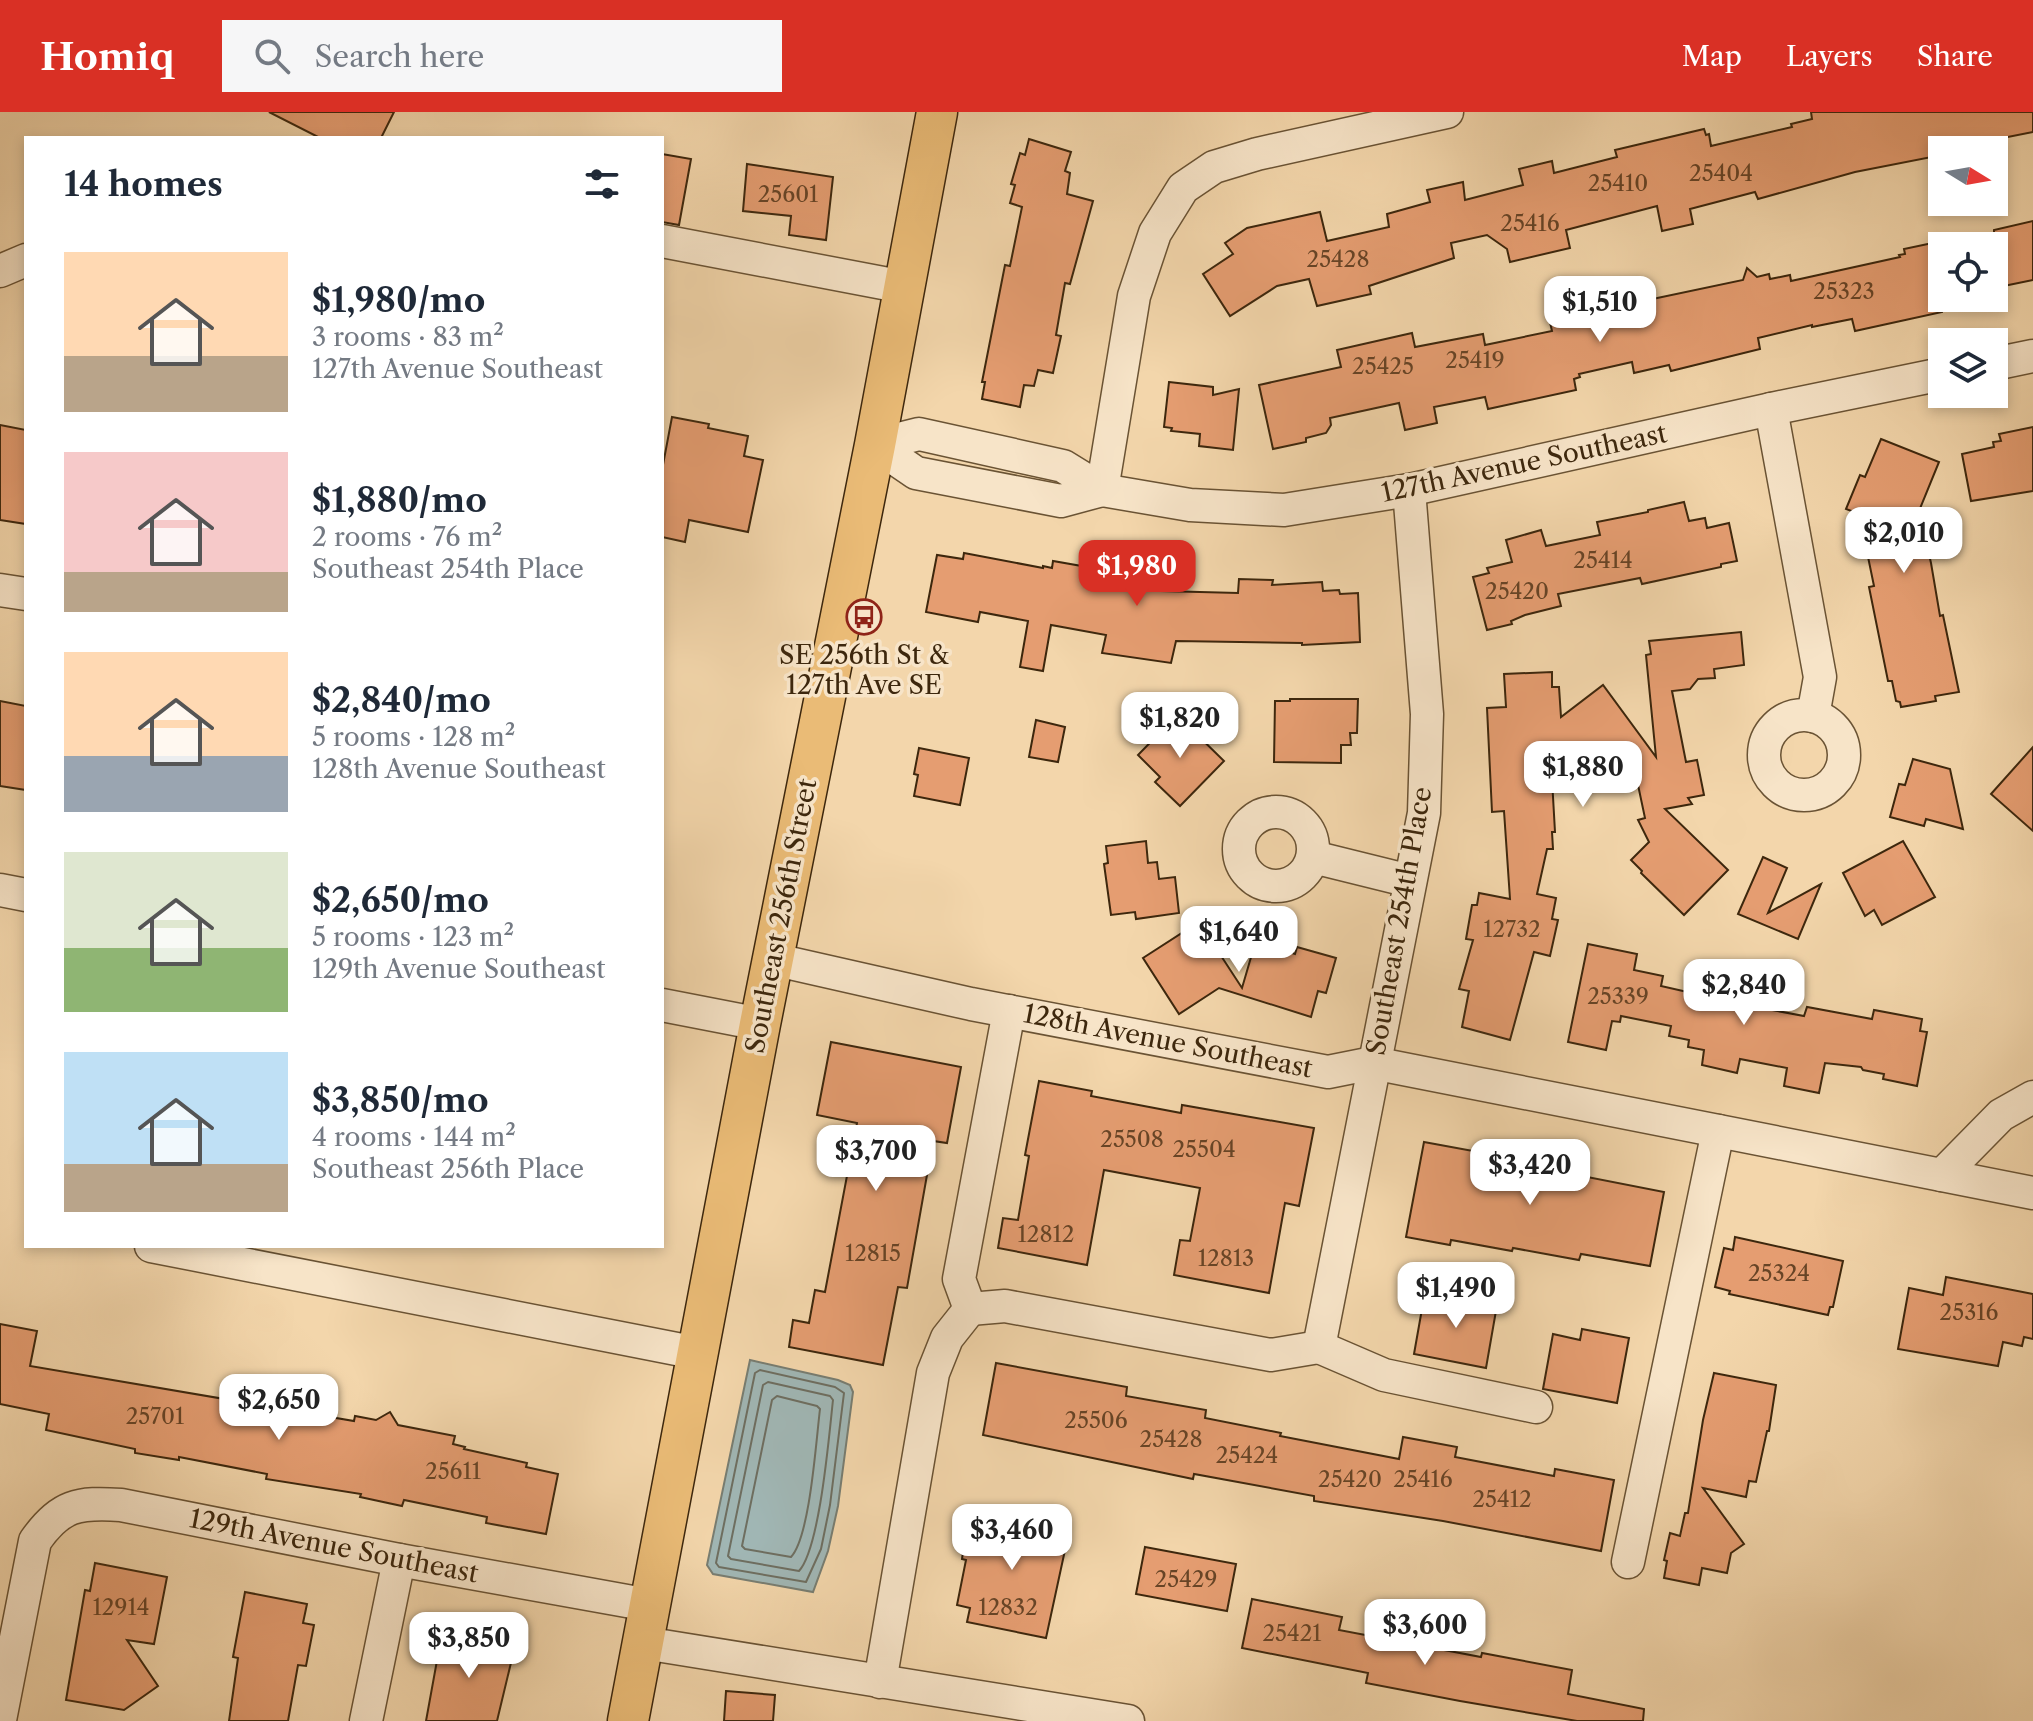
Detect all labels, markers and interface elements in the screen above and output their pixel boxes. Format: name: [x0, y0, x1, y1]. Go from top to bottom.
search box: [222, 20, 782, 92]
text: Homiq: [40, 33, 174, 80]
icon: search: [250, 34, 294, 78]
text: Search here: [314, 38, 484, 75]
text: Map: [1682, 39, 1742, 73]
text: Layers: [1786, 39, 1873, 73]
text: Share: [1917, 39, 1993, 73]
north arrow: [1928, 136, 2008, 216]
map controls: [1928, 136, 2008, 408]
house number: 25404: [1689, 160, 1753, 187]
icon: filters: [580, 162, 624, 206]
text: 14 homes: [64, 163, 223, 205]
house number: 25410: [1588, 170, 1648, 197]
house number: 25601: [758, 181, 818, 208]
house number: 25416: [1500, 210, 1560, 237]
button: locate: [1928, 232, 2008, 312]
house number: 25428: [1307, 246, 1370, 273]
pin: $1,510: [1535, 276, 1665, 344]
house number: 25323: [1813, 278, 1875, 305]
text: $1,980/mo: [312, 279, 485, 321]
icon: home: [128, 284, 224, 380]
text: $1,510: [1562, 286, 1638, 318]
text: 3 rooms · 83 m²: [312, 321, 504, 353]
button: layers: [1928, 328, 2008, 408]
house number: 25419: [1445, 347, 1505, 374]
text: 127th Avenue Southeast: [312, 353, 603, 385]
house number: 25425: [1352, 353, 1414, 380]
street label: 127th Avenue Southeast: [1378, 417, 1670, 509]
text: $1,880/mo: [312, 479, 487, 521]
icon: home: [128, 484, 224, 580]
pin: $2,010: [1839, 507, 1969, 575]
text: $2,010: [1863, 517, 1945, 549]
text: 2 rooms · 76 m²: [312, 521, 502, 553]
pin: $1,980: [1072, 540, 1202, 608]
house number: 25414: [1573, 547, 1633, 574]
text: $1,980: [1097, 550, 1177, 582]
text: Southeast 254th Place: [312, 553, 584, 585]
house number: 25420: [1485, 578, 1549, 605]
bus stop icon: SE 256th St & 127th Ave SE: [845, 598, 883, 636]
place label: SE 256th St & 127th Ave SE: [779, 639, 949, 701]
text: $2,840/mo: [312, 679, 491, 721]
icon: home: [128, 684, 224, 780]
pin: $1,820: [1115, 692, 1245, 760]
text: $1,820: [1139, 702, 1221, 734]
text: 5 rooms · 128 m²: [312, 721, 515, 753]
pin: $1,880: [1518, 741, 1648, 809]
text: $1,880: [1542, 751, 1624, 783]
text: 128th Avenue Southeast: [312, 753, 606, 785]
street label: Southeast 256th Street: [739, 775, 823, 1056]
street label: Southeast 254th Place: [1360, 784, 1438, 1058]
text: $2,650/mo: [312, 879, 489, 921]
icon: home: [128, 884, 224, 980]
pin: $1,640: [1174, 906, 1304, 974]
text: $1,640: [1199, 916, 1279, 948]
house number: 12732: [1483, 916, 1541, 943]
text: 5 rooms · 123 m²: [312, 921, 514, 953]
text: 129th Avenue Southeast: [312, 953, 605, 985]
pin: $2,840: [1679, 959, 1809, 1027]
text: $2,840: [1702, 969, 1787, 1001]
house number: 25339: [1587, 983, 1649, 1010]
street label: 128th Avenue Southeast: [1021, 997, 1316, 1085]
text: $3,850/mo: [312, 1079, 489, 1121]
icon: home: [128, 1084, 224, 1180]
text: 4 rooms · 144 m²: [312, 1121, 516, 1153]
pin: $3,700: [811, 1125, 941, 1193]
house number: 25508: [1100, 1126, 1164, 1153]
text: $3,700: [835, 1135, 917, 1167]
house number: 25504: [1172, 1136, 1236, 1163]
pin: $3,420: [1465, 1139, 1595, 1207]
text: $3,420: [1488, 1149, 1572, 1181]
text: Southeast 256th Place: [312, 1153, 584, 1185]
house number: 12812: [1018, 1221, 1074, 1248]
house number: 12815: [845, 1240, 901, 1267]
house number: 12813: [1198, 1245, 1254, 1272]
house number: 25324: [1748, 1260, 1810, 1287]
pin: $1,490: [1391, 1262, 1521, 1330]
text: $1,490: [1416, 1272, 1496, 1304]
house number: 25316: [1940, 1299, 1999, 1326]
pin: $2,650: [214, 1374, 344, 1442]
text: $2,650: [237, 1384, 321, 1416]
house number: 25701: [126, 1403, 184, 1430]
house number: 25506: [1064, 1407, 1128, 1434]
house number: 25428: [1140, 1426, 1203, 1453]
house number: 25424: [1216, 1442, 1278, 1469]
house number: 25611: [425, 1458, 481, 1485]
house number: 25420: [1318, 1466, 1382, 1493]
house number: 25416: [1393, 1466, 1453, 1493]
house number: 25412: [1472, 1486, 1532, 1513]
street label: 129th Avenue Southeast: [187, 1502, 482, 1590]
pin: $3,460: [947, 1504, 1077, 1572]
text: $3,460: [970, 1514, 1054, 1546]
house number: 25429: [1155, 1566, 1217, 1593]
house number: 12914: [93, 1594, 149, 1621]
house number: 12832: [978, 1594, 1038, 1621]
pin: $3,600: [1360, 1599, 1490, 1667]
text: $3,600: [1382, 1609, 1468, 1641]
pin: $3,850: [404, 1612, 534, 1680]
house number: 25421: [1262, 1620, 1322, 1647]
text: $3,850: [427, 1622, 511, 1654]

